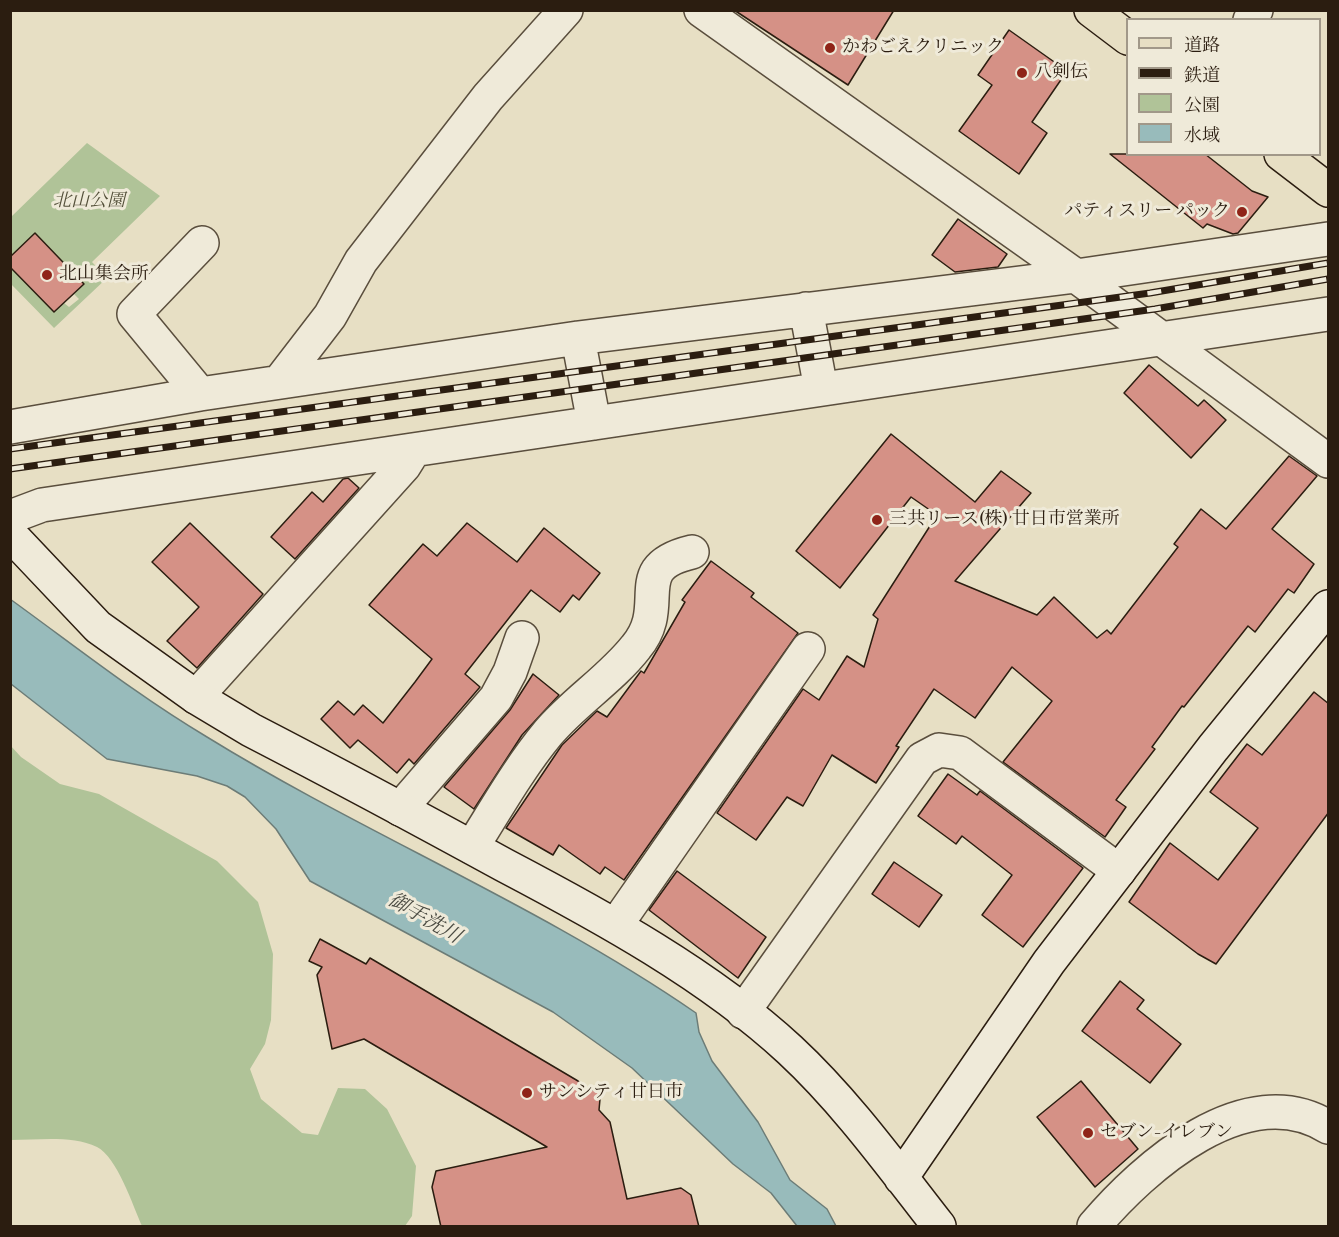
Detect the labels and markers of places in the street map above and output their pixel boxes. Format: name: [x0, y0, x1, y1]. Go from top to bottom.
place label: かわごえクリニック: [842, 37, 1004, 59]
marker: かわごえクリニック: [823, 41, 837, 55]
place label: 八剣伝: [1034, 62, 1088, 84]
marker: 八剣伝: [1015, 66, 1029, 80]
place label: パティスリー パック: [1064, 201, 1230, 223]
marker: パティスリー パック: [1235, 205, 1249, 219]
place label: 北山集会所: [59, 264, 149, 286]
marker: 北山集会所: [40, 268, 54, 282]
place label: 三共リース(株) 廿日市営業所: [889, 509, 1120, 531]
marker: 三共リース(株) 廿日市営業所: [870, 513, 884, 527]
place label: サンシティ廿日市: [539, 1082, 683, 1104]
marker: サンシティ廿日市: [520, 1086, 534, 1100]
place label: セブン-イレブン: [1100, 1122, 1233, 1144]
marker: セブン-イレブン: [1081, 1126, 1095, 1140]

